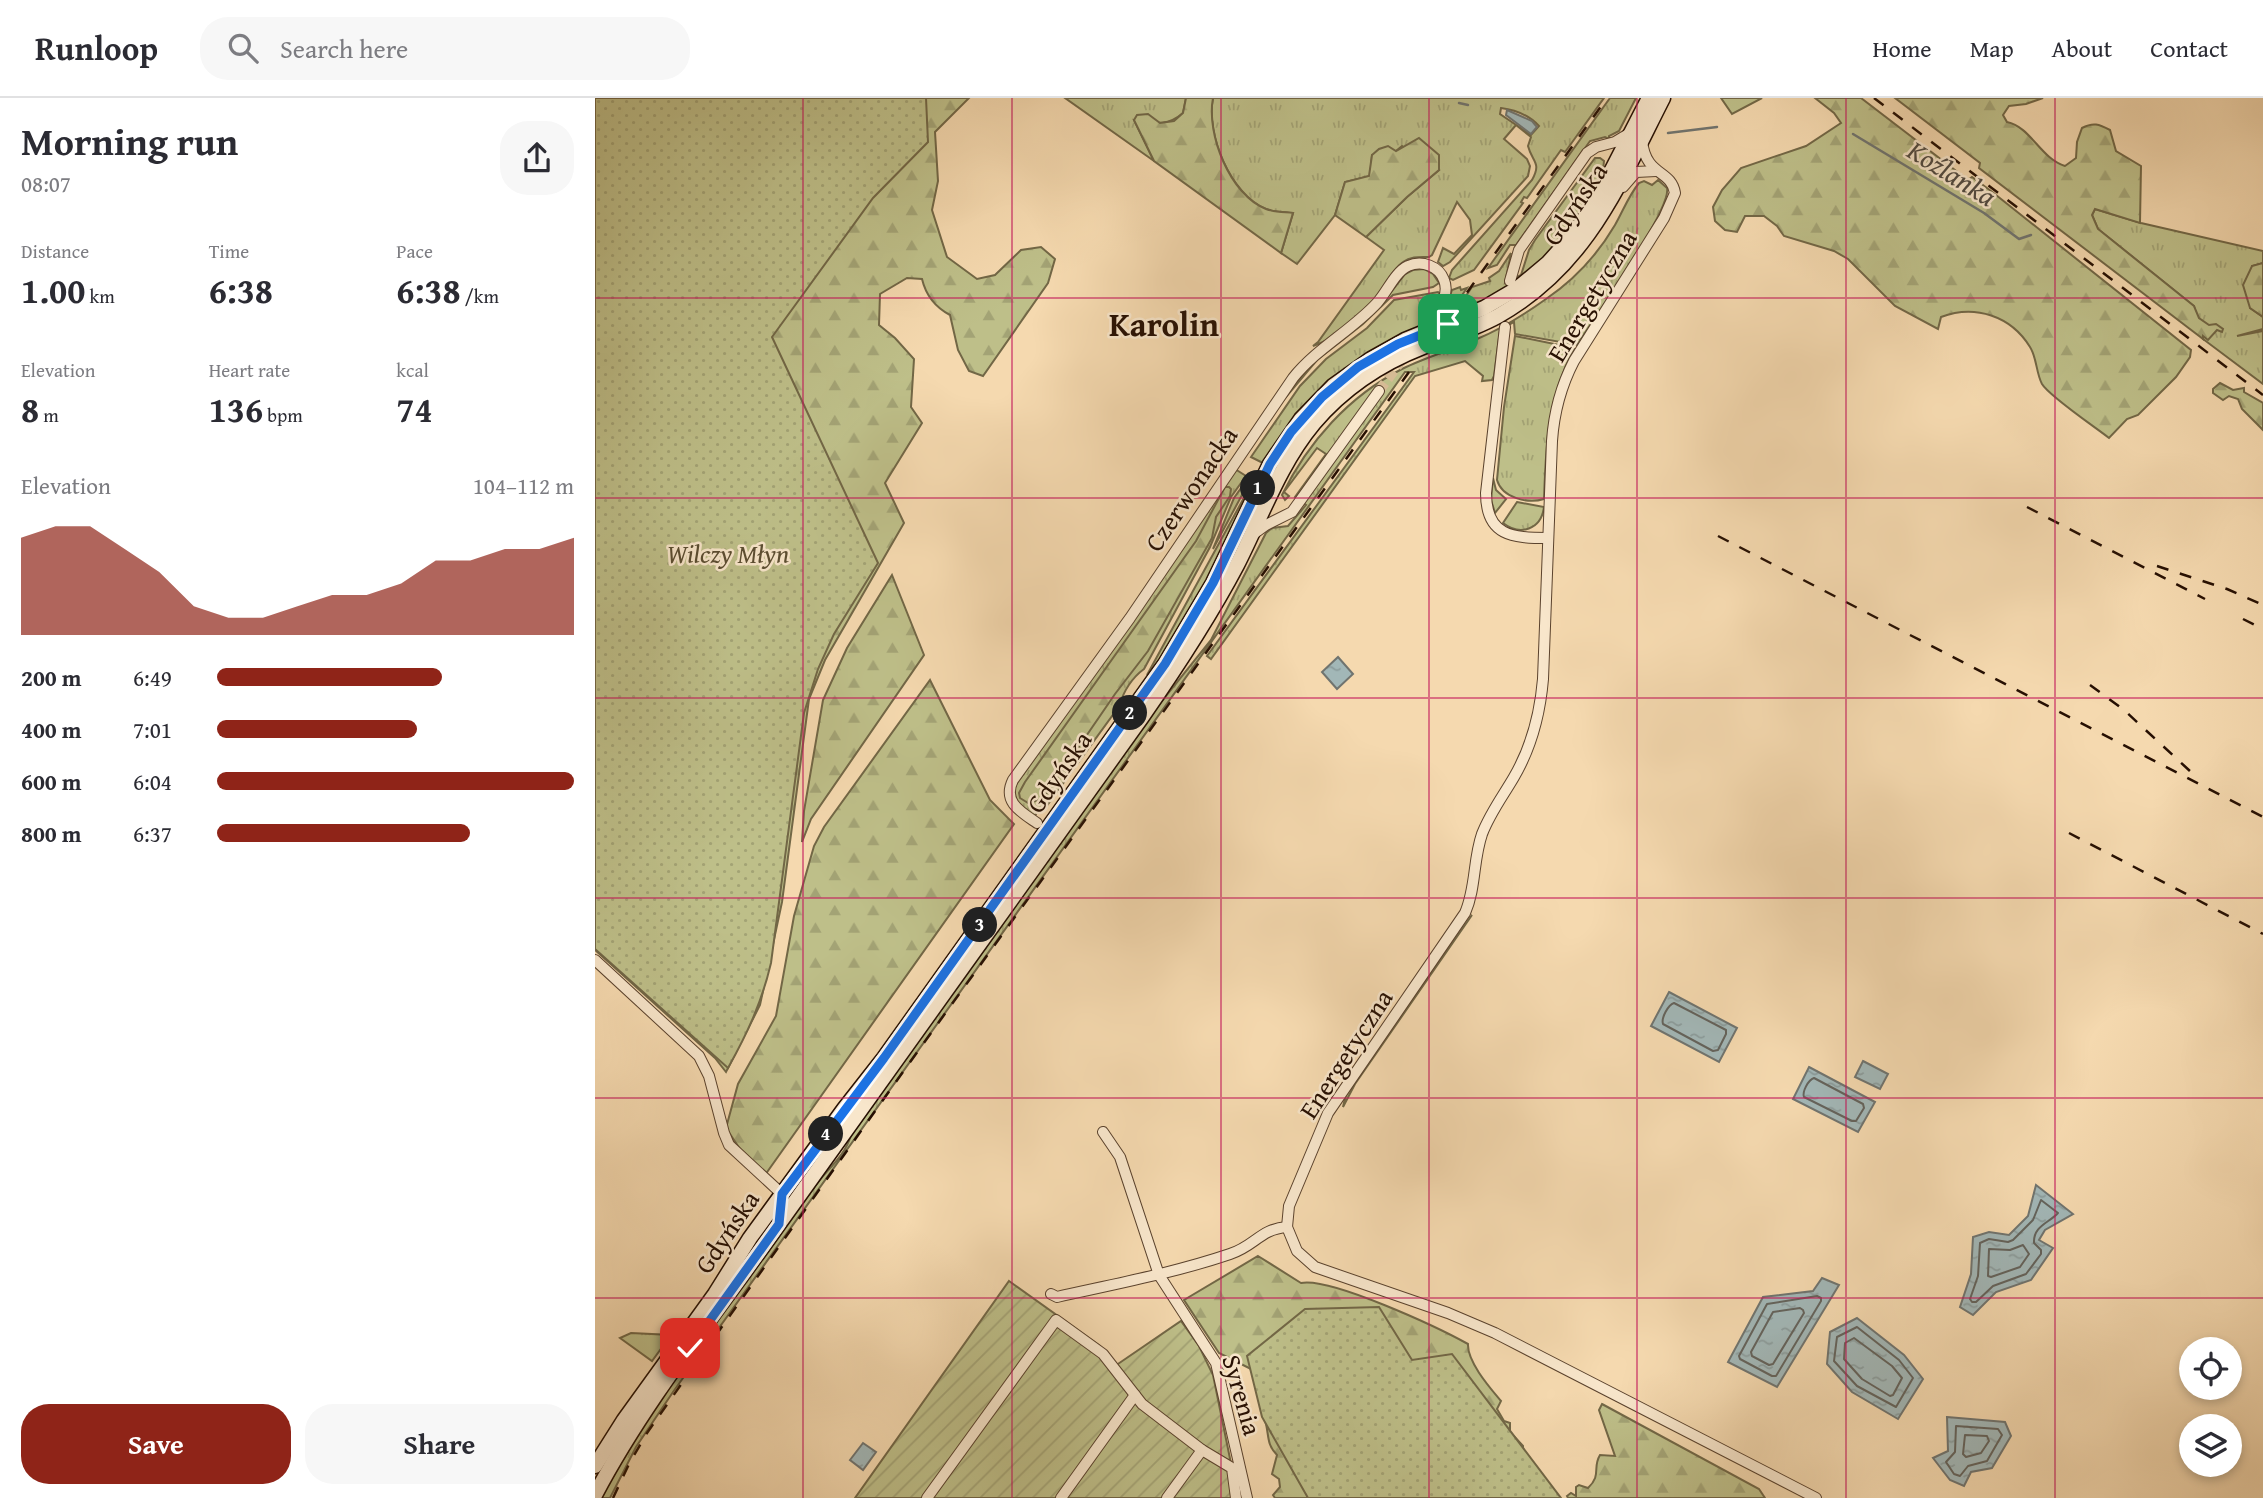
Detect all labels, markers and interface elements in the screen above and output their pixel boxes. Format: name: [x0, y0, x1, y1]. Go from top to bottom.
search box: [200, 17, 690, 80]
text: Runloop: [35, 24, 158, 72]
icon: search: [224, 29, 262, 67]
text: Search here: [280, 29, 408, 68]
text: Home: [1873, 31, 1932, 66]
text: Map: [1970, 31, 2014, 66]
text: About: [2052, 31, 2112, 66]
text: Contact: [2150, 31, 2228, 66]
text: Morning run: [21, 113, 238, 169]
button: share: [500, 121, 574, 195]
water label: Koźlanka: [1899, 129, 2005, 216]
street label: Gdyńska: [1533, 154, 1617, 253]
text: 08:07: [21, 167, 71, 200]
street label: Energetyczna: [1537, 222, 1647, 369]
text: Distance: [21, 237, 89, 265]
text: Time: [209, 237, 249, 265]
text: Pace: [396, 237, 433, 265]
text: 1.00: [21, 265, 85, 316]
text: 6:38: [209, 265, 273, 316]
text: 6:38: [396, 265, 461, 316]
text: km: [85, 282, 115, 310]
text: /km: [461, 282, 499, 310]
pin: [1418, 294, 1478, 354]
district label: Karolin: [1109, 300, 1219, 348]
icon: arrive: [1429, 305, 1467, 343]
text: Elevation: [21, 356, 95, 384]
text: Heart rate: [209, 356, 290, 384]
text: kcal: [396, 356, 429, 384]
text: 8: [21, 384, 39, 435]
text: 136: [209, 384, 263, 435]
text: 74: [396, 384, 433, 435]
text: m: [39, 401, 59, 429]
text: bpm: [263, 401, 303, 429]
street label: Czerwonacka: [1134, 418, 1247, 559]
text: Elevation: [21, 469, 111, 502]
text: 104–112 m: [473, 469, 574, 502]
pin: 1: [1241, 470, 1275, 506]
text: 1: [1253, 473, 1262, 501]
park label: Wilczy Młyn: [667, 534, 789, 573]
text: 200 m: [21, 661, 82, 694]
text: 6:49: [133, 661, 172, 694]
pin: 2: [1113, 696, 1147, 730]
text: 2: [1125, 698, 1134, 726]
text: 400 m: [21, 713, 82, 746]
text: 7:01: [133, 713, 172, 746]
street label: Gdyńska: [1016, 722, 1102, 821]
text: 600 m: [21, 765, 82, 798]
text: 6:04: [133, 765, 172, 798]
text: 800 m: [21, 817, 82, 850]
text: 6:37: [133, 817, 172, 850]
pin: 3: [963, 908, 997, 942]
text: 3: [975, 910, 984, 938]
street label: Energetyczna: [1289, 981, 1403, 1126]
pin: 4: [809, 1116, 843, 1152]
text: 4: [821, 1119, 830, 1147]
street label: Gdyńska: [685, 1182, 769, 1281]
pin: [660, 1318, 720, 1378]
icon: check: [671, 1329, 709, 1367]
map controls: [2179, 1337, 2242, 1477]
button: locate: [2179, 1337, 2242, 1400]
street label: Syrenia: [1212, 1350, 1273, 1441]
button: Save: [21, 1404, 291, 1484]
button: Share: [305, 1404, 574, 1484]
button: layers: [2179, 1414, 2242, 1477]

